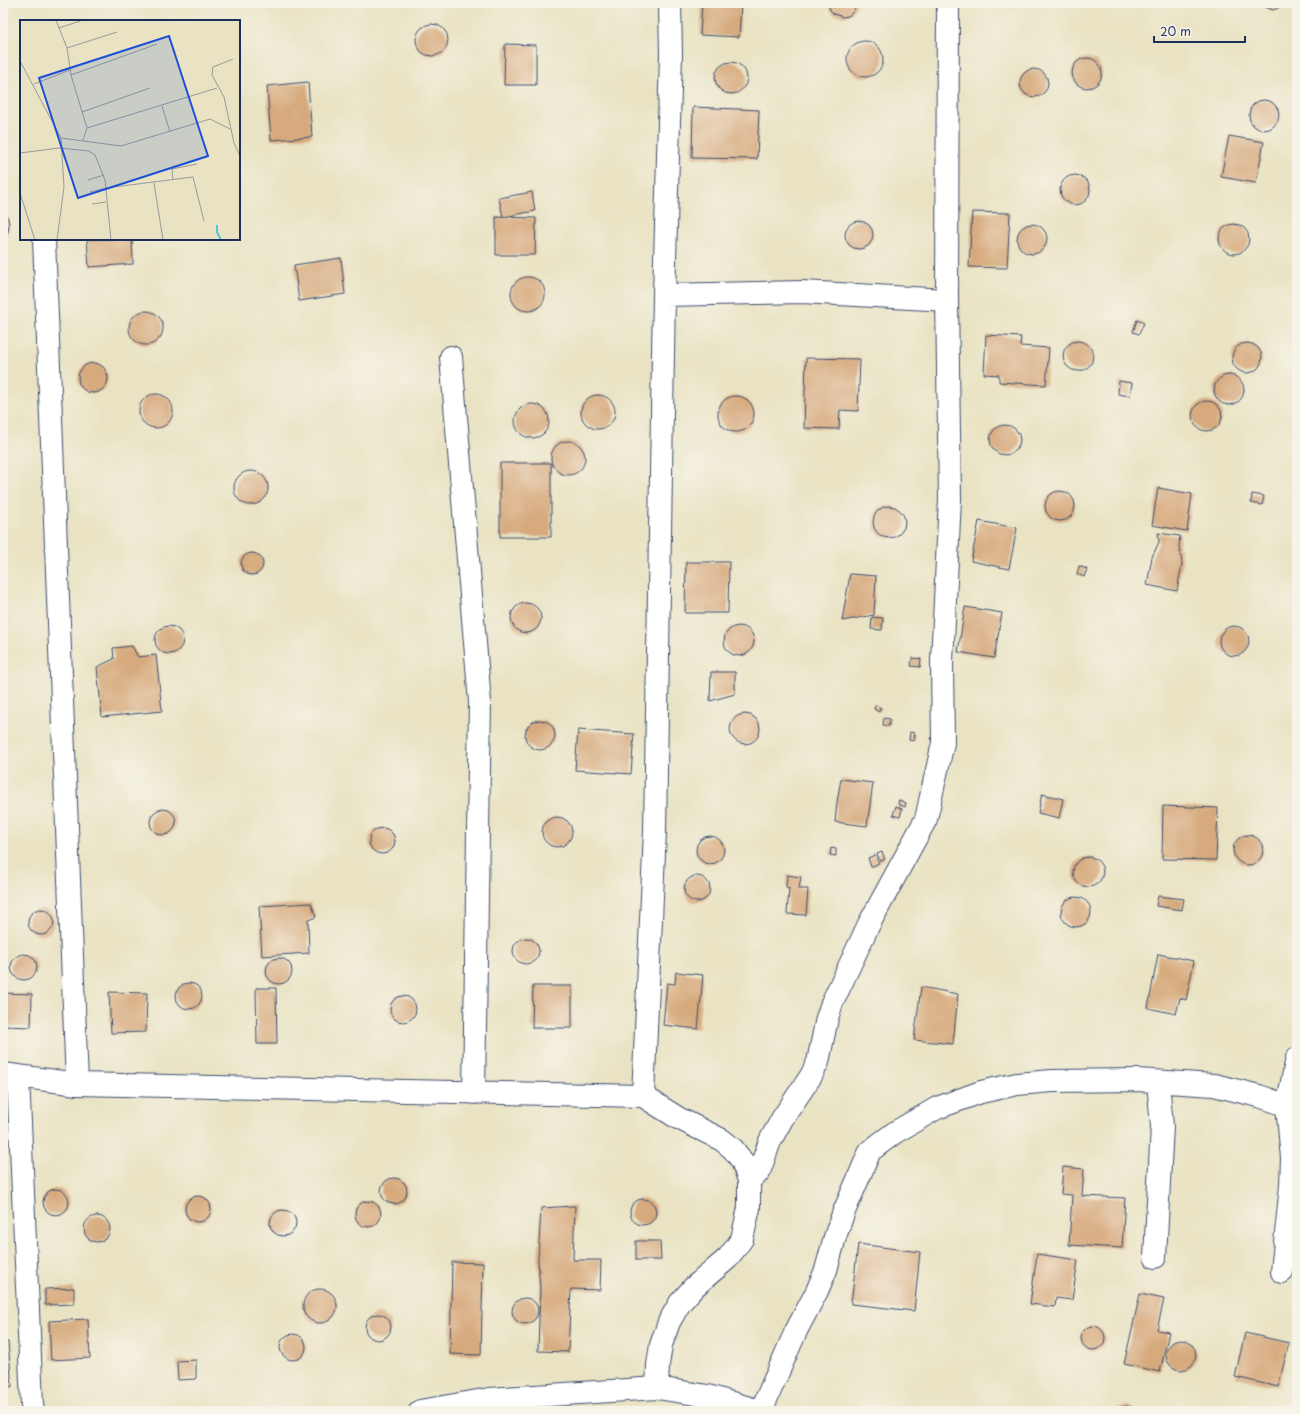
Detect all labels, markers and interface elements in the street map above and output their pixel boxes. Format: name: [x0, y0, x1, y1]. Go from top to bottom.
scale bar: [1154, 18, 1245, 44]
inset map: [20, 20, 240, 240]
text: 20 m: [1160, 22, 1191, 40]

